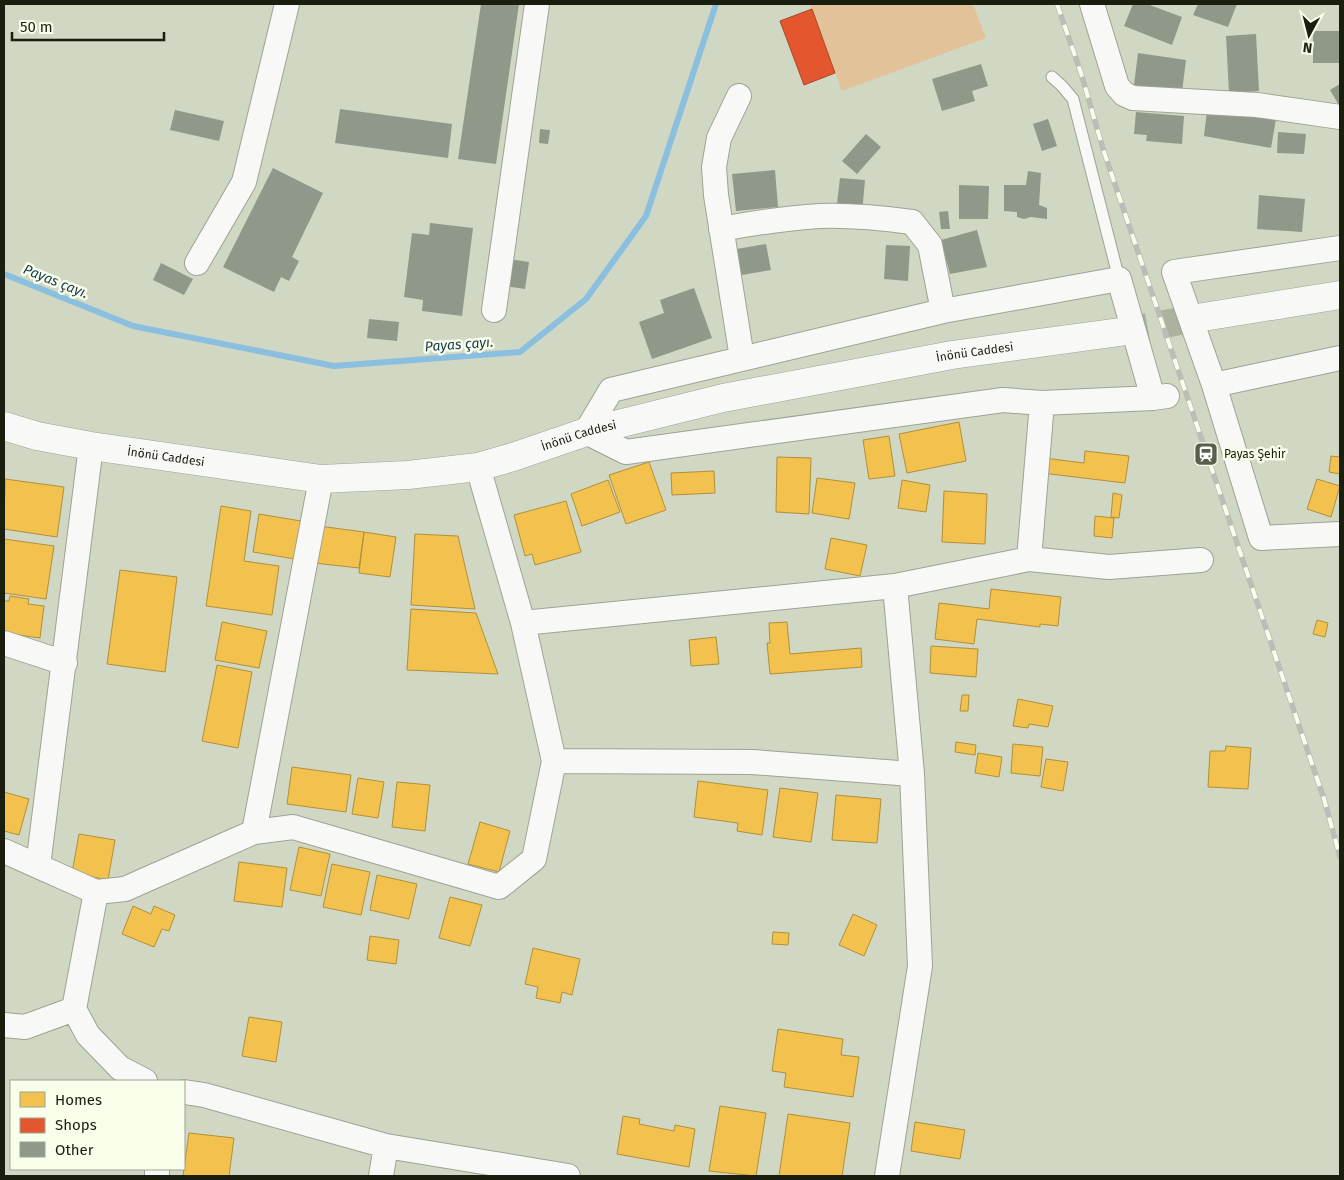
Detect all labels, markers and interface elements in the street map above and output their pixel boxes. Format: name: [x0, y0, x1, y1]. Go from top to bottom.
scale bar: [12, 10, 165, 42]
north arrow: [1284, 10, 1334, 60]
text: 50 m: [20, 18, 53, 36]
text: N: [1302, 38, 1313, 56]
water label: Payas çayı.: [21, 261, 91, 302]
water label: Payas çayı.: [424, 334, 494, 355]
street label: İnönü Caddesi: [935, 340, 1014, 365]
street label: İnönü Caddesi: [539, 418, 618, 454]
station icon: Payas Şehi̇r: [1193, 441, 1219, 467]
street label: İnönü Caddesi: [126, 443, 205, 469]
place label: Payas Şehi̇r: [1224, 447, 1286, 461]
legend: [10, 1080, 185, 1170]
text: Homes: [55, 1091, 102, 1109]
text: Shops: [55, 1116, 97, 1134]
text: Other: [55, 1141, 94, 1159]

